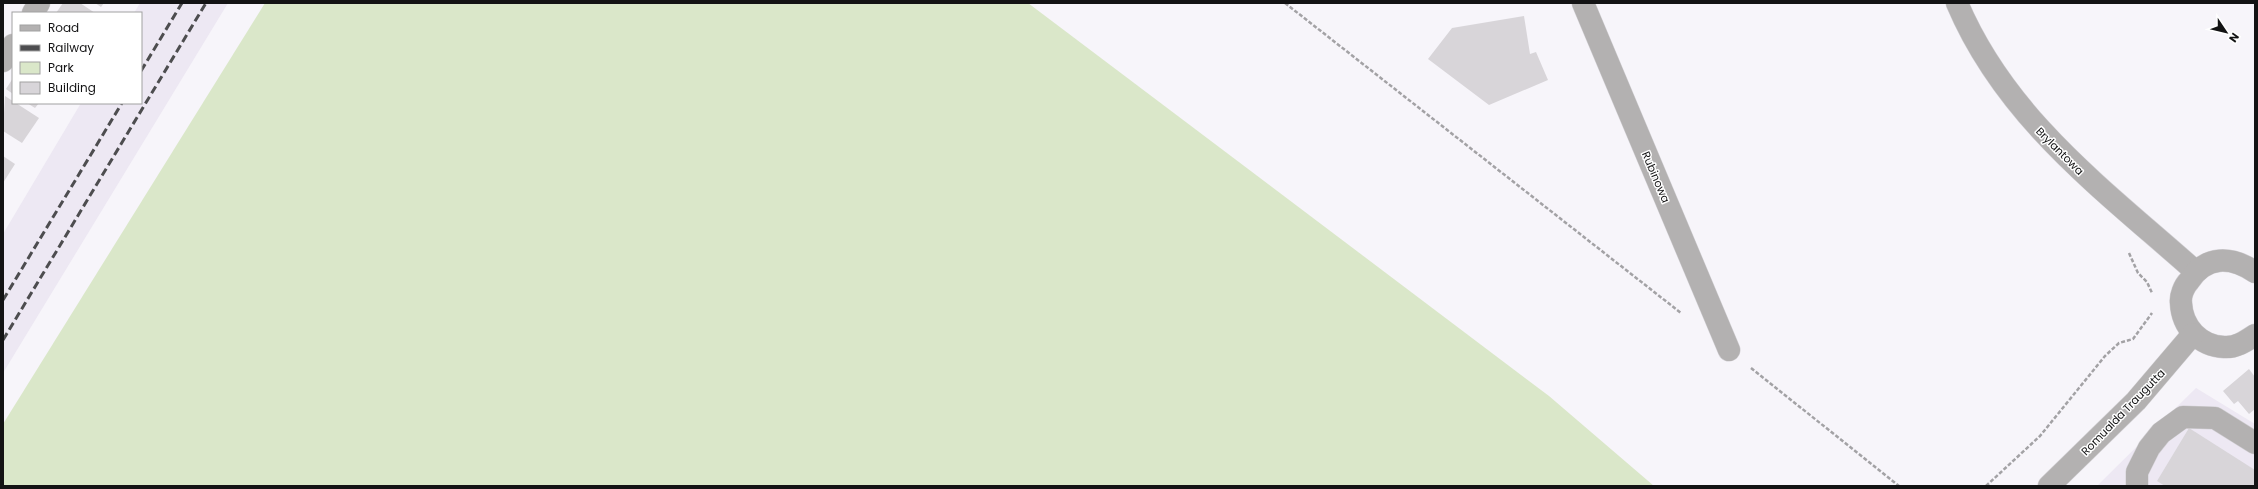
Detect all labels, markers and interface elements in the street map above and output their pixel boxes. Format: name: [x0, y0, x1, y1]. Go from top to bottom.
legend: [12, 12, 142, 104]
north arrow: [2206, 12, 2246, 52]
text: Road: [48, 19, 79, 36]
text: N: [2225, 30, 2243, 46]
text: Railway: [48, 39, 94, 56]
text: Park: [48, 59, 75, 76]
text: Building: [48, 79, 96, 96]
street label: Brylantowa: [2033, 124, 2087, 178]
street label: Rubinowa: [1638, 149, 1674, 205]
street label: Romualda Traugutta: [2077, 365, 2169, 459]

